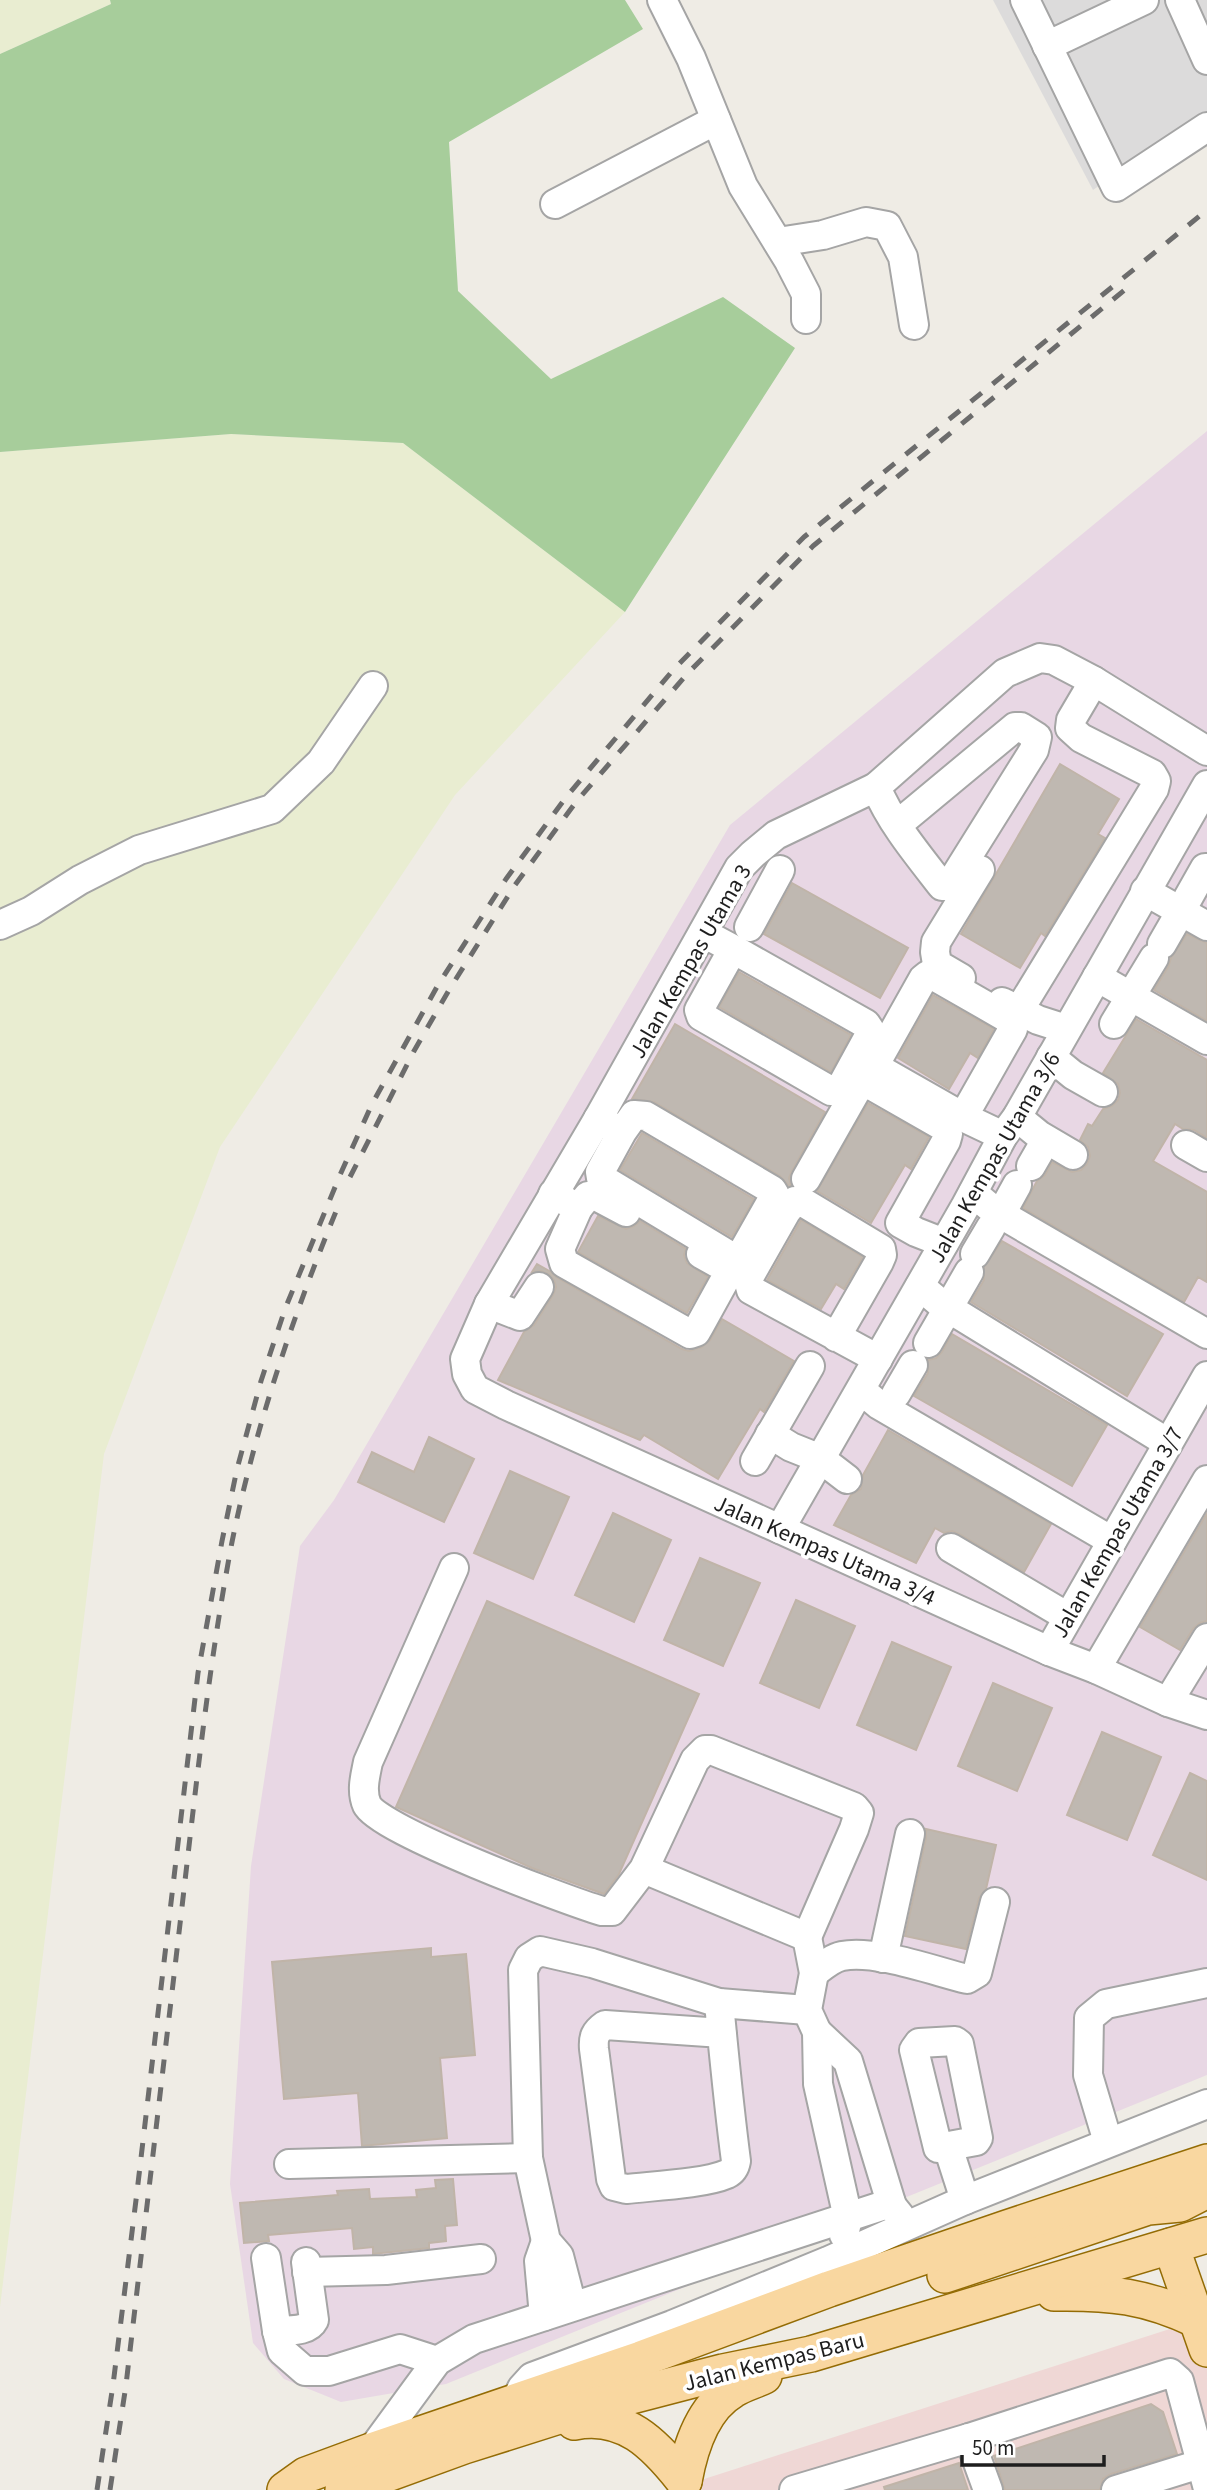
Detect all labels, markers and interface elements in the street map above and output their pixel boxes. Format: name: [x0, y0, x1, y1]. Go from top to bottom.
street label: Jalan Kempas Utama 3: [621, 858, 760, 1065]
street label: Jalan Kempas Utama 3/6: [920, 1045, 1068, 1269]
street label: Jalan Kempas Utama 3/7: [1043, 1420, 1191, 1644]
street label: Jalan Kempas Utama 3/4: [709, 1487, 941, 1614]
street label: Jalan Kempas Baru: [680, 2323, 868, 2400]
scale bar: [962, 2424, 1104, 2468]
text: 50 m: [972, 2433, 1014, 2463]

